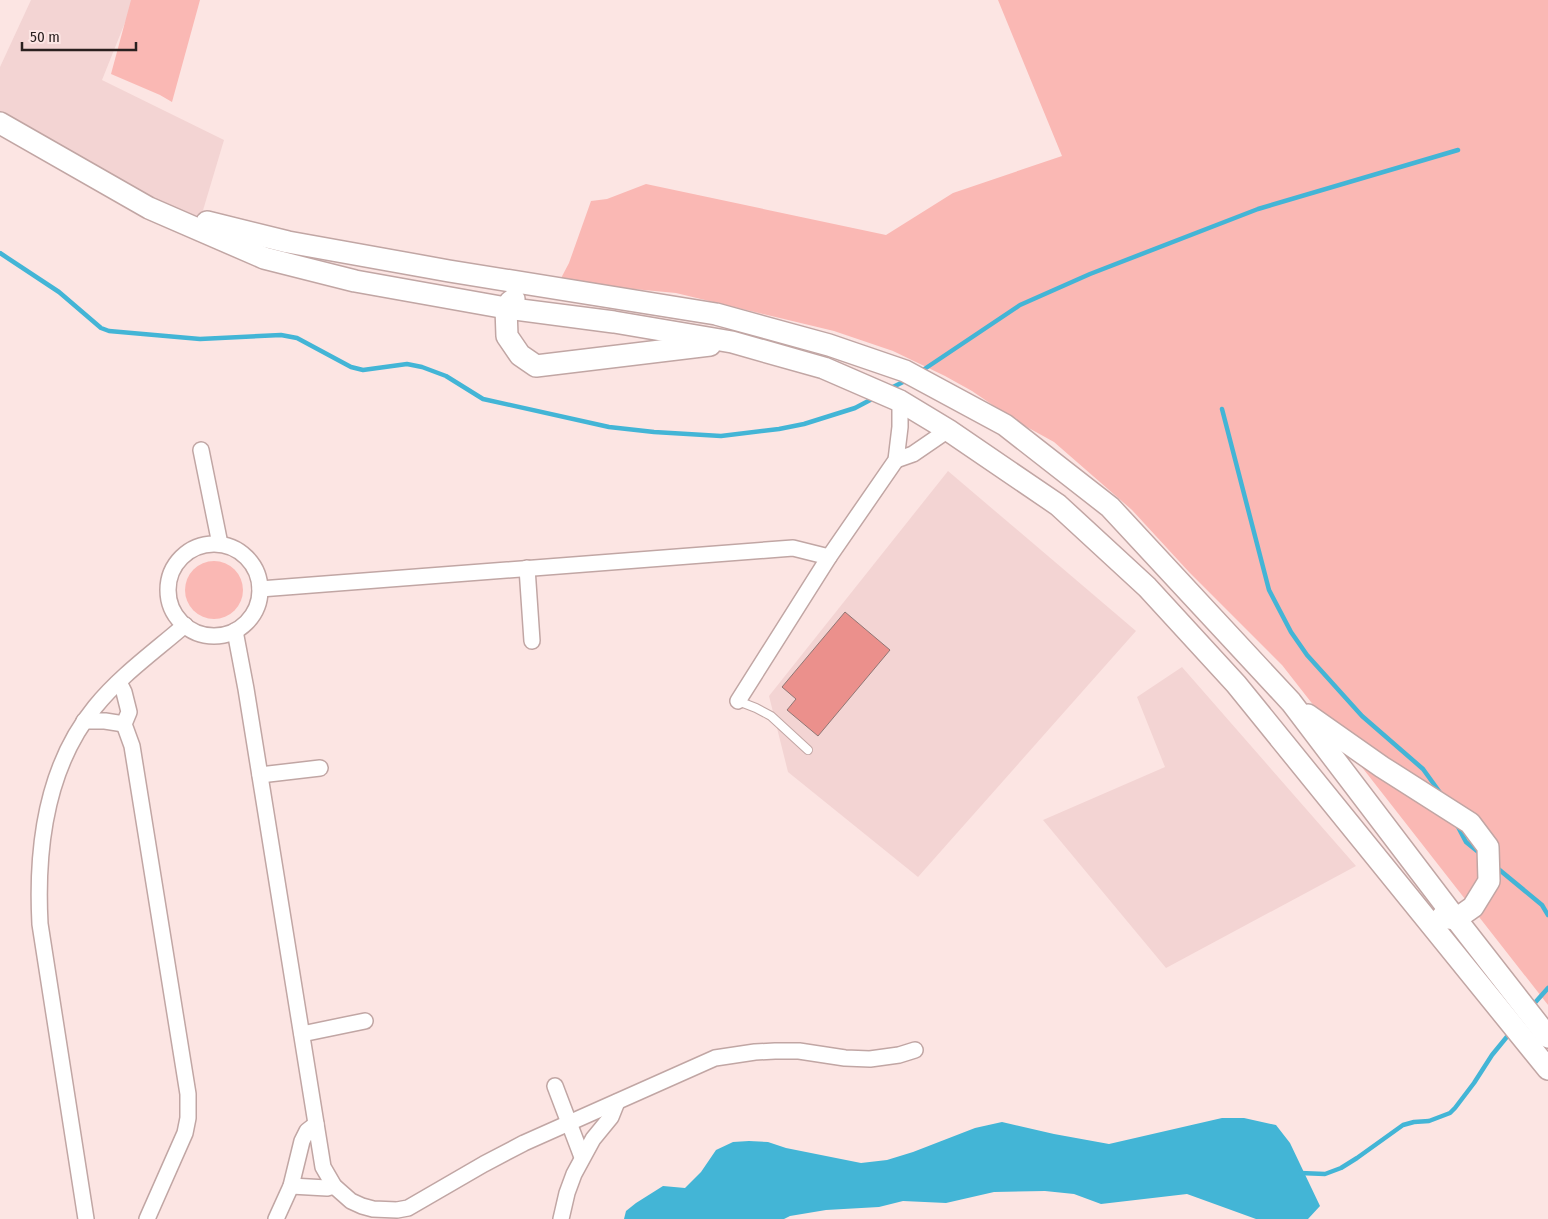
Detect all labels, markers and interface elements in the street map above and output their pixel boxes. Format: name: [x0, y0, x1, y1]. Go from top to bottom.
scale bar: [22, 20, 136, 52]
text: 50 m: [30, 28, 60, 46]

